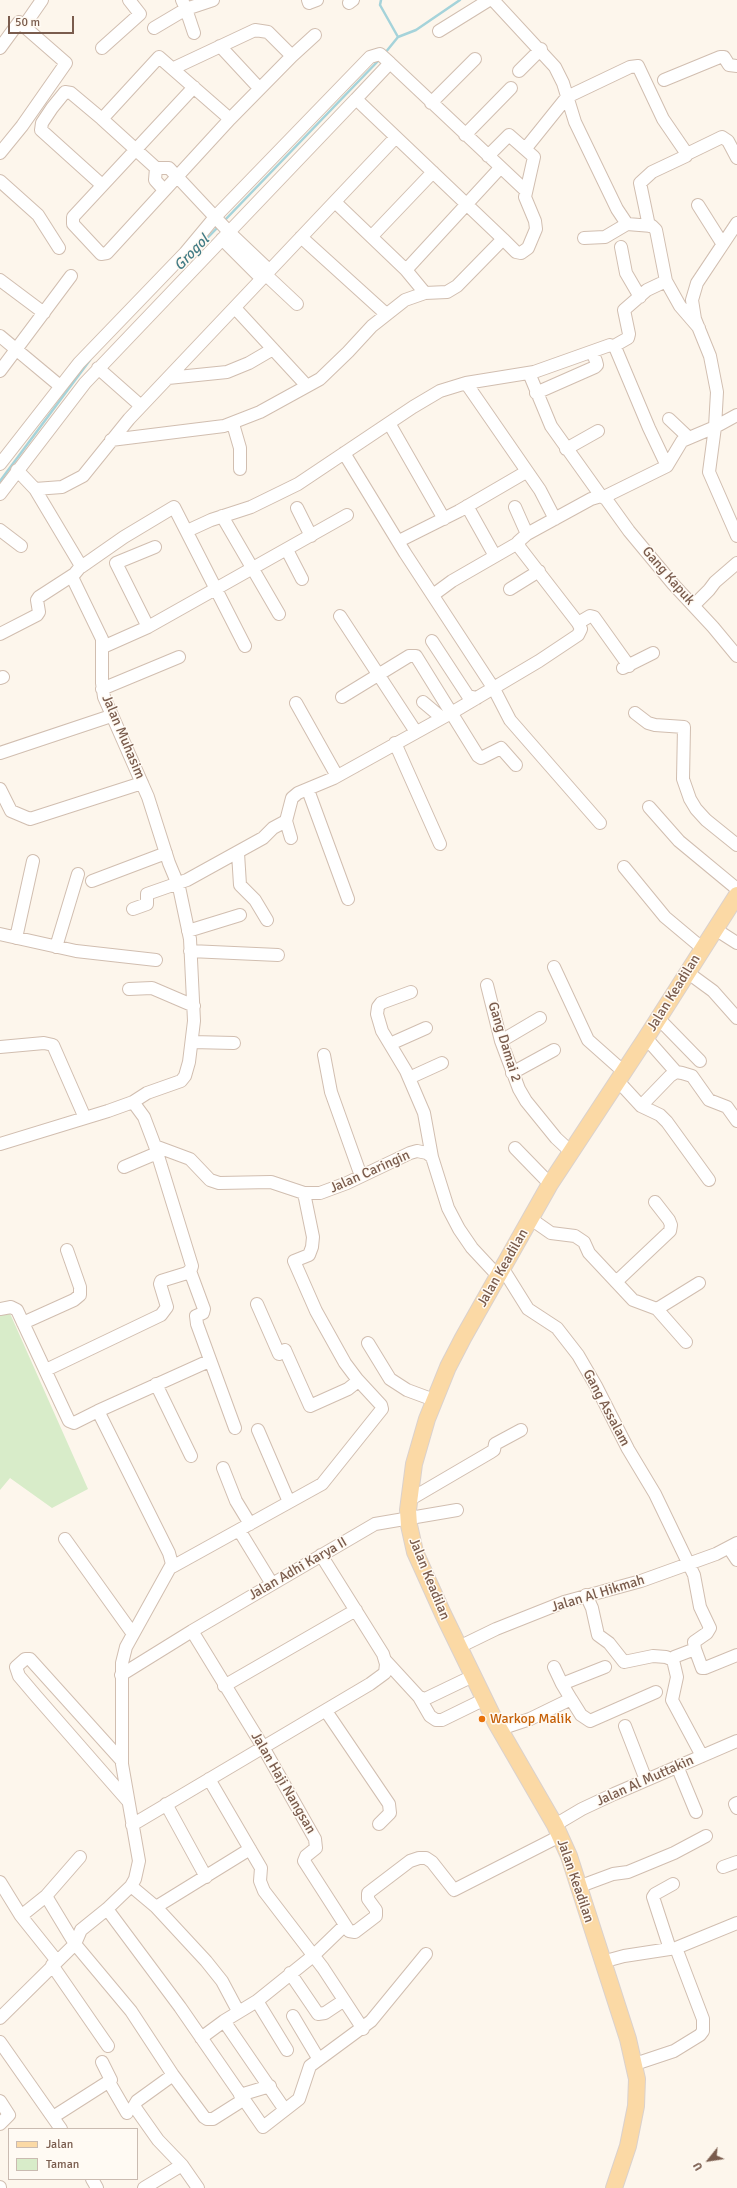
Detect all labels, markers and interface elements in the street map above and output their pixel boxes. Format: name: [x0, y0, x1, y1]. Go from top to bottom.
scale bar: [10, 8, 76, 34]
text: 50 m: [15, 15, 40, 30]
water label: Grogol: [171, 231, 213, 275]
street label: Gang Kapuk: [638, 543, 698, 609]
street label: Jalan Muhasim: [98, 692, 148, 782]
street label: Jalan Keadilan: [644, 952, 704, 1034]
street label: Gang Damai 2: [484, 1000, 524, 1084]
street label: Jalan Caringin: [327, 1147, 413, 1197]
street label: Jalan Keadilan: [474, 1226, 532, 1310]
street label: Gang Assalam: [579, 1367, 633, 1449]
street label: Jalan Adhi Karya II: [246, 1534, 350, 1604]
street label: Jalan Keadilan: [405, 1535, 453, 1623]
street label: Jalan Al Hikmah: [549, 1572, 647, 1616]
place label: Warkop Malik: [490, 1711, 571, 1727]
marker: Warkop Malik: [477, 1714, 487, 1724]
street label: Jalan Haji Nangsan: [247, 1729, 319, 1837]
street label: Jalan Al Muttakin: [594, 1752, 696, 1810]
street label: Jalan Keadilan: [553, 1837, 597, 1925]
legend: [8, 2128, 138, 2180]
text: Jalan: [46, 2137, 73, 2152]
north arrow: [689, 2140, 729, 2180]
text: Taman: [46, 2157, 79, 2172]
text: U: [691, 2160, 706, 2173]

